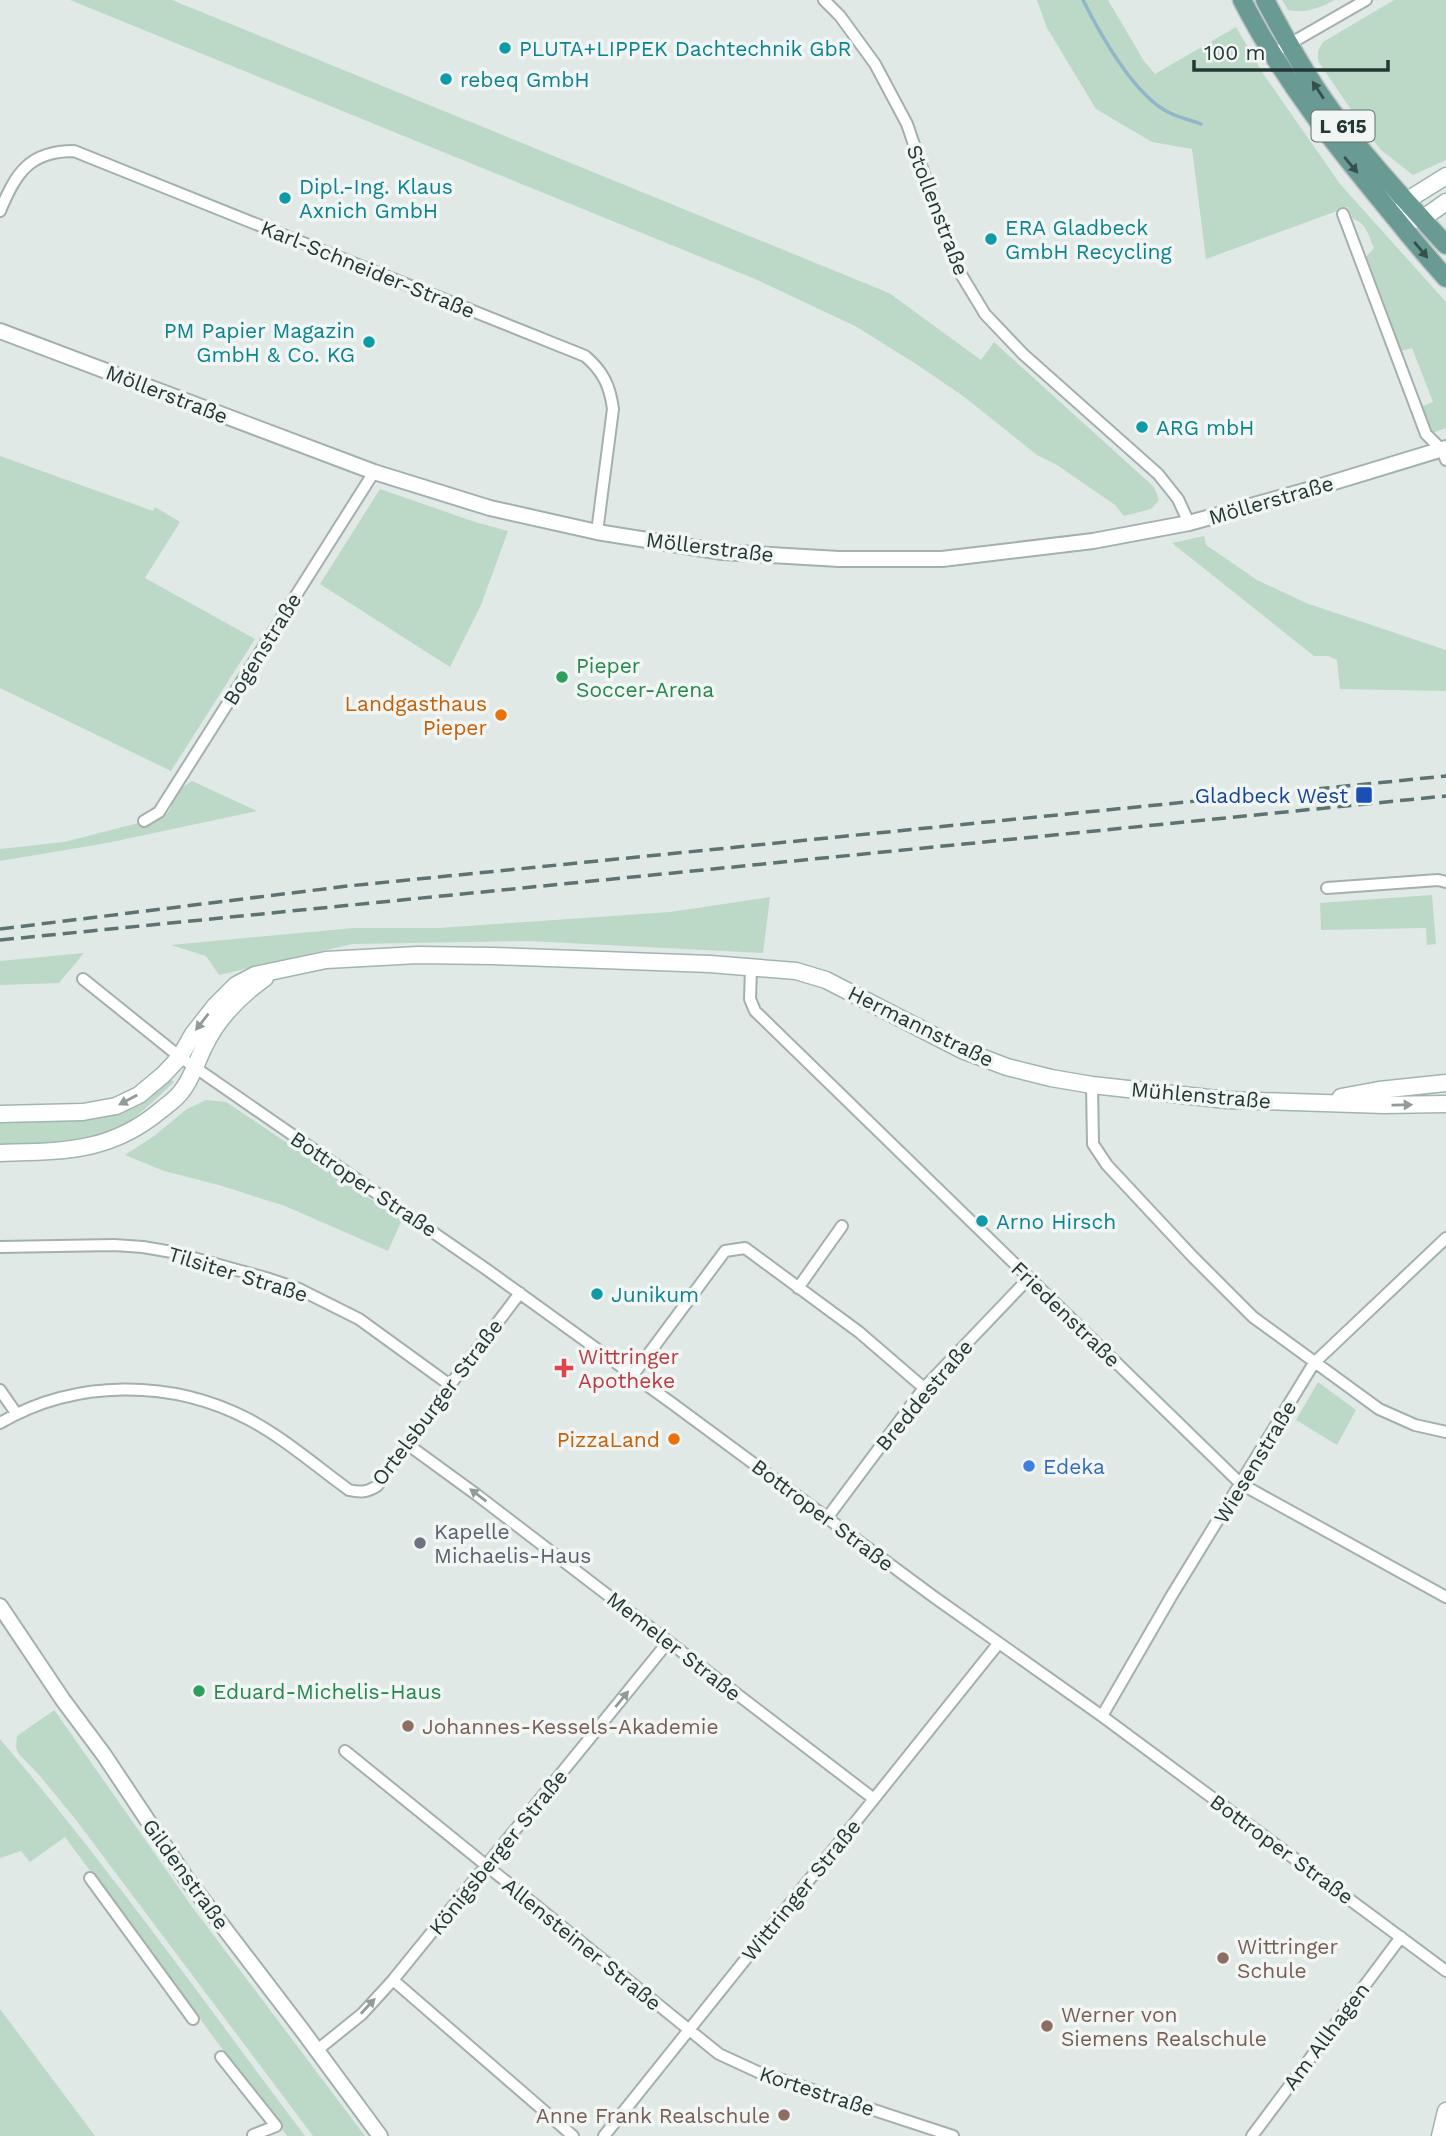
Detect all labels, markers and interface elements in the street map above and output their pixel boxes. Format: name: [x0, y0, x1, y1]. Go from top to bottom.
scale bar: [1194, 28, 1388, 72]
place label: PLUTA+LIPPEK Dachtechnik GbR: [519, 36, 851, 61]
marker: PLUTA+LIPPEK Dachtechnik GbR: [497, 40, 513, 56]
text: 100 m: [1204, 40, 1266, 65]
place label: rebeq GmbH: [460, 67, 590, 92]
marker: rebeq GmbH: [438, 71, 454, 87]
one-way arrow: [1311, 81, 1324, 100]
road number: L 615: [1312, 110, 1374, 142]
street label: Stollenstraße: [902, 141, 974, 279]
one-way arrow: [1343, 156, 1359, 174]
place label: Dipl.-Ing. Klaus Axnich GmbH: [299, 174, 453, 223]
marker: Dipl.-Ing. Klaus Axnich GmbH: [277, 190, 293, 206]
street label: Karl-Schneider-Straße: [257, 215, 479, 323]
place label: ERA Gladbeck GmbH Recycling: [1005, 215, 1172, 264]
marker: ERA Gladbeck GmbH Recycling: [983, 231, 999, 247]
one-way arrow: [1413, 241, 1429, 259]
place label: PM Papier Magazin GmbH & Co. KG: [164, 318, 355, 367]
marker: PM Papier Magazin GmbH & Co. KG: [361, 334, 377, 350]
street label: Möllerstraße: [103, 359, 231, 429]
place label: ARG mbH: [1156, 415, 1254, 440]
marker: ARG mbH: [1134, 419, 1150, 435]
street label: Möllerstraße: [1206, 470, 1336, 530]
street label: Möllerstraße: [645, 527, 775, 567]
street label: Bogenstraße: [218, 588, 306, 710]
place label: Pieper Soccer-Arena: [576, 653, 714, 702]
marker: Pieper Soccer-Arena: [554, 669, 570, 685]
place label: Landgasthaus Pieper: [345, 691, 487, 740]
marker: Landgasthaus Pieper: [493, 707, 509, 723]
place label: Gladbeck West: [1195, 783, 1348, 808]
marker: Gladbeck West: [1354, 785, 1374, 805]
street label: Hermannstraße: [844, 980, 998, 1072]
one-way arrow: [194, 1013, 209, 1031]
street label: Mühlenstraße: [1130, 1076, 1272, 1114]
one-way arrow: [118, 1095, 138, 1106]
one-way arrow: [1392, 1099, 1414, 1111]
street label: Bottroper Straße: [286, 1126, 442, 1242]
place label: Arno Hirsch: [996, 1209, 1116, 1234]
marker: Arno Hirsch: [974, 1213, 990, 1229]
street label: Tilsiter Straße: [165, 1241, 311, 1307]
street label: Friedenstraße: [1006, 1256, 1126, 1372]
place label: Junikum: [611, 1282, 699, 1307]
marker: Junikum: [589, 1286, 605, 1302]
street label: Ortelsburger Straße: [366, 1314, 508, 1490]
street label: Breddestraße: [870, 1334, 978, 1456]
place label: Wittringer Apotheke: [578, 1344, 679, 1393]
marker: Wittringer Apotheke: [556, 1360, 572, 1376]
street label: Wiesenstraße: [1208, 1396, 1302, 1528]
place label: PizzaLand: [557, 1427, 660, 1452]
marker: PizzaLand: [666, 1431, 682, 1447]
street label: Bottroper Straße: [747, 1453, 899, 1577]
place label: Edeka: [1043, 1454, 1105, 1479]
marker: Edeka: [1021, 1458, 1037, 1474]
one-way arrow: [469, 1489, 487, 1503]
place label: Kapelle Michaelis-Haus: [434, 1519, 591, 1568]
marker: Kapelle Michaelis-Haus: [412, 1535, 428, 1551]
street label: Memeler Straße: [602, 1586, 746, 1706]
place label: Eduard-Michelis-Haus: [213, 1679, 442, 1704]
marker: Eduard-Michelis-Haus: [191, 1683, 207, 1699]
one-way arrow: [614, 1690, 629, 1707]
place label: Johannes-Kessels-Akademie: [422, 1714, 719, 1739]
marker: Johannes-Kessels-Akademie: [400, 1718, 416, 1734]
street label: Königsberger Straße: [424, 1764, 572, 1940]
street label: Bottroper Straße: [1205, 1789, 1359, 1909]
street label: Gildenstraße: [138, 1814, 234, 1934]
street label: Wittringer Straße: [736, 1814, 866, 1966]
street label: Allensteiner Straße: [497, 1872, 667, 2016]
place label: Wittringer Schule: [1237, 1934, 1338, 1983]
marker: Wittringer Schule: [1215, 1950, 1231, 1966]
street label: Am Allhagen: [1277, 1977, 1375, 2095]
one-way arrow: [360, 1998, 376, 2015]
place label: Werner von Siemens Realschule: [1061, 2002, 1267, 2051]
marker: Werner von Siemens Realschule: [1039, 2018, 1055, 2034]
street label: Kortestraße: [756, 2061, 878, 2121]
place label: Anne Frank Realschule: [536, 2103, 770, 2128]
marker: Anne Frank Realschule: [776, 2107, 792, 2123]

